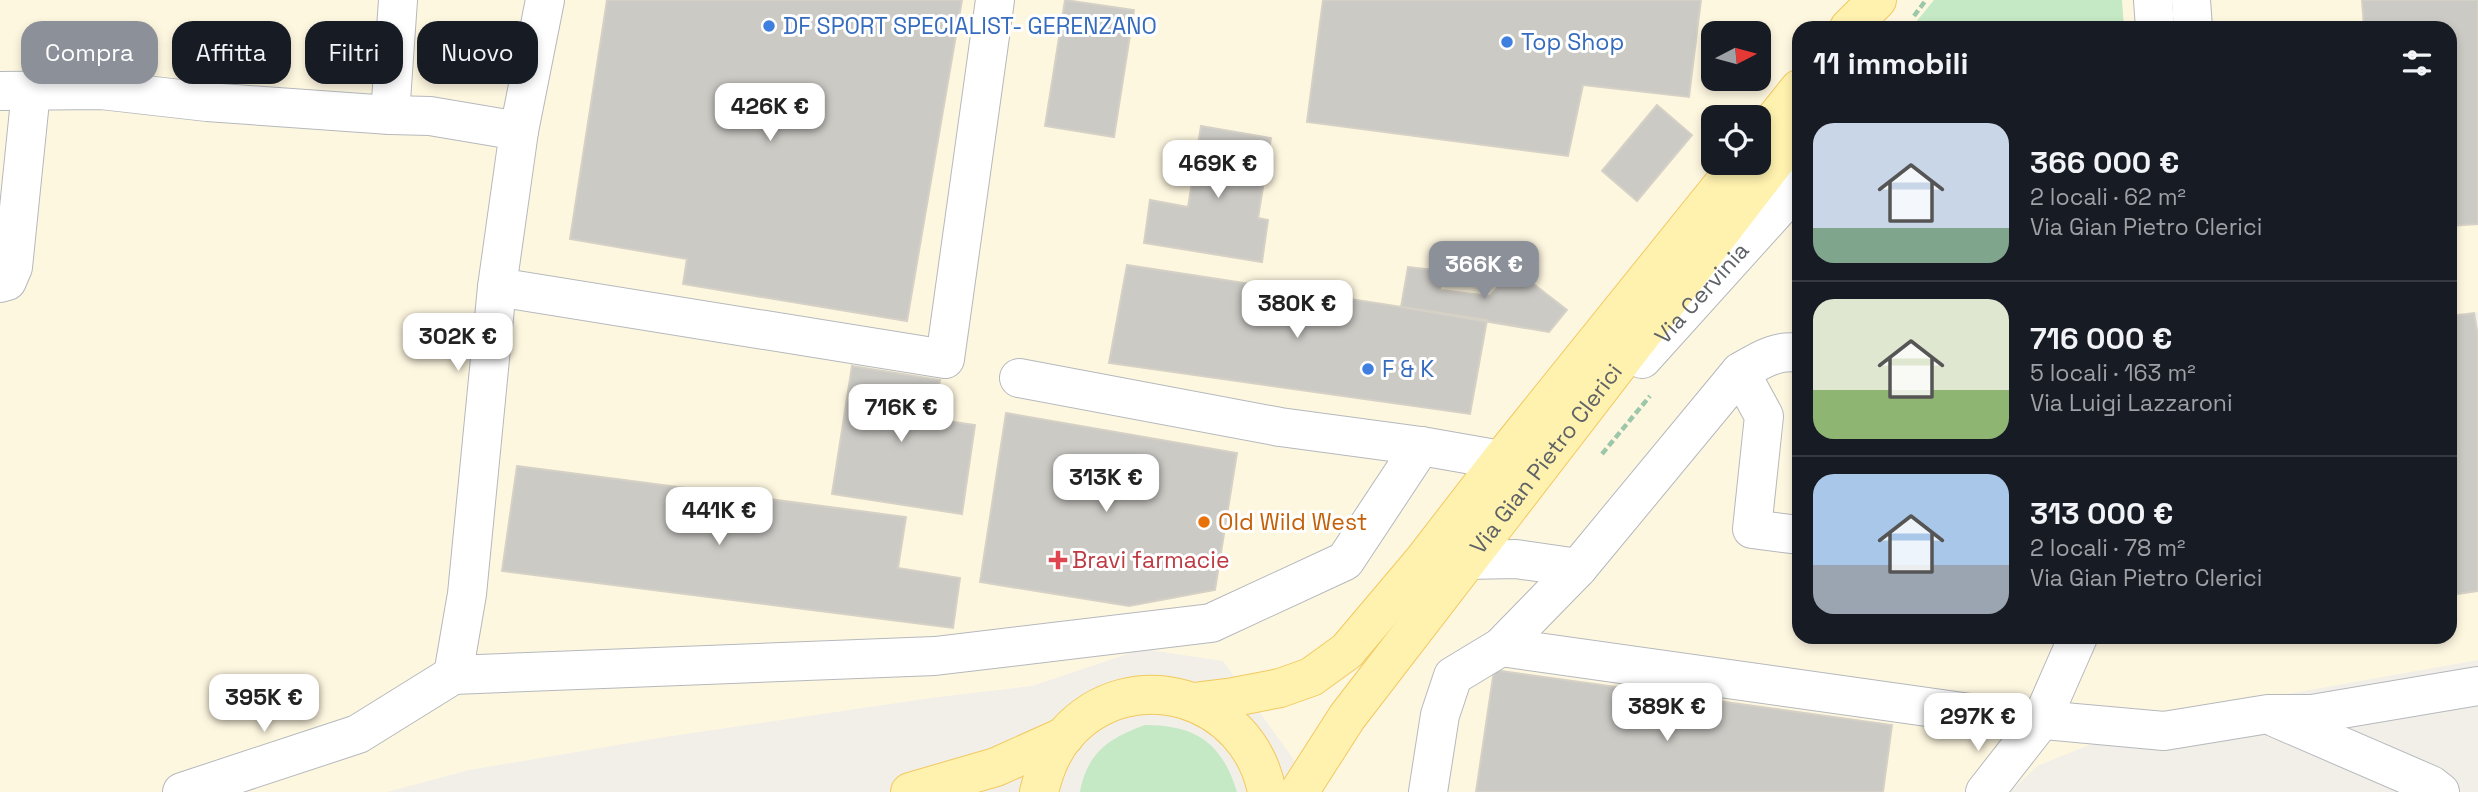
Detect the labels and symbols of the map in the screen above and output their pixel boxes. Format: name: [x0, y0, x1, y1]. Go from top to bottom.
place label: DF SPORT SPECIALIST- GERENZANO: [783, 11, 1157, 41]
marker: DF SPORT SPECIALIST- GERENZANO: [761, 18, 777, 34]
north arrow: [1701, 21, 1771, 91]
place label: Top Shop: [1521, 27, 1624, 57]
marker: Top Shop: [1499, 34, 1515, 50]
pin: 426K €: [713, 83, 827, 143]
pin: 469K €: [1161, 140, 1275, 200]
street label: Via Cervinia: [1648, 236, 1755, 350]
pin: 366K €: [1427, 242, 1541, 301]
pin: 380K €: [1240, 280, 1354, 340]
pin: 302K €: [401, 314, 515, 373]
place label: F & K: [1382, 354, 1434, 384]
street label: Via Gian Pietro Clerici: [1463, 357, 1629, 560]
marker: F & K: [1360, 361, 1376, 377]
pin: 716K €: [844, 384, 958, 444]
pin: 313K €: [1049, 454, 1163, 514]
pin: 441K €: [662, 488, 776, 547]
place label: Old Wild West: [1218, 507, 1367, 537]
marker: Old Wild West: [1196, 514, 1212, 530]
place label: Bravi farmacie: [1072, 545, 1230, 575]
marker: Bravi farmacie: [1050, 552, 1066, 568]
pin: 395K €: [207, 674, 321, 734]
pin: 389K €: [1610, 684, 1724, 743]
pin: 297K €: [1921, 694, 2035, 753]

